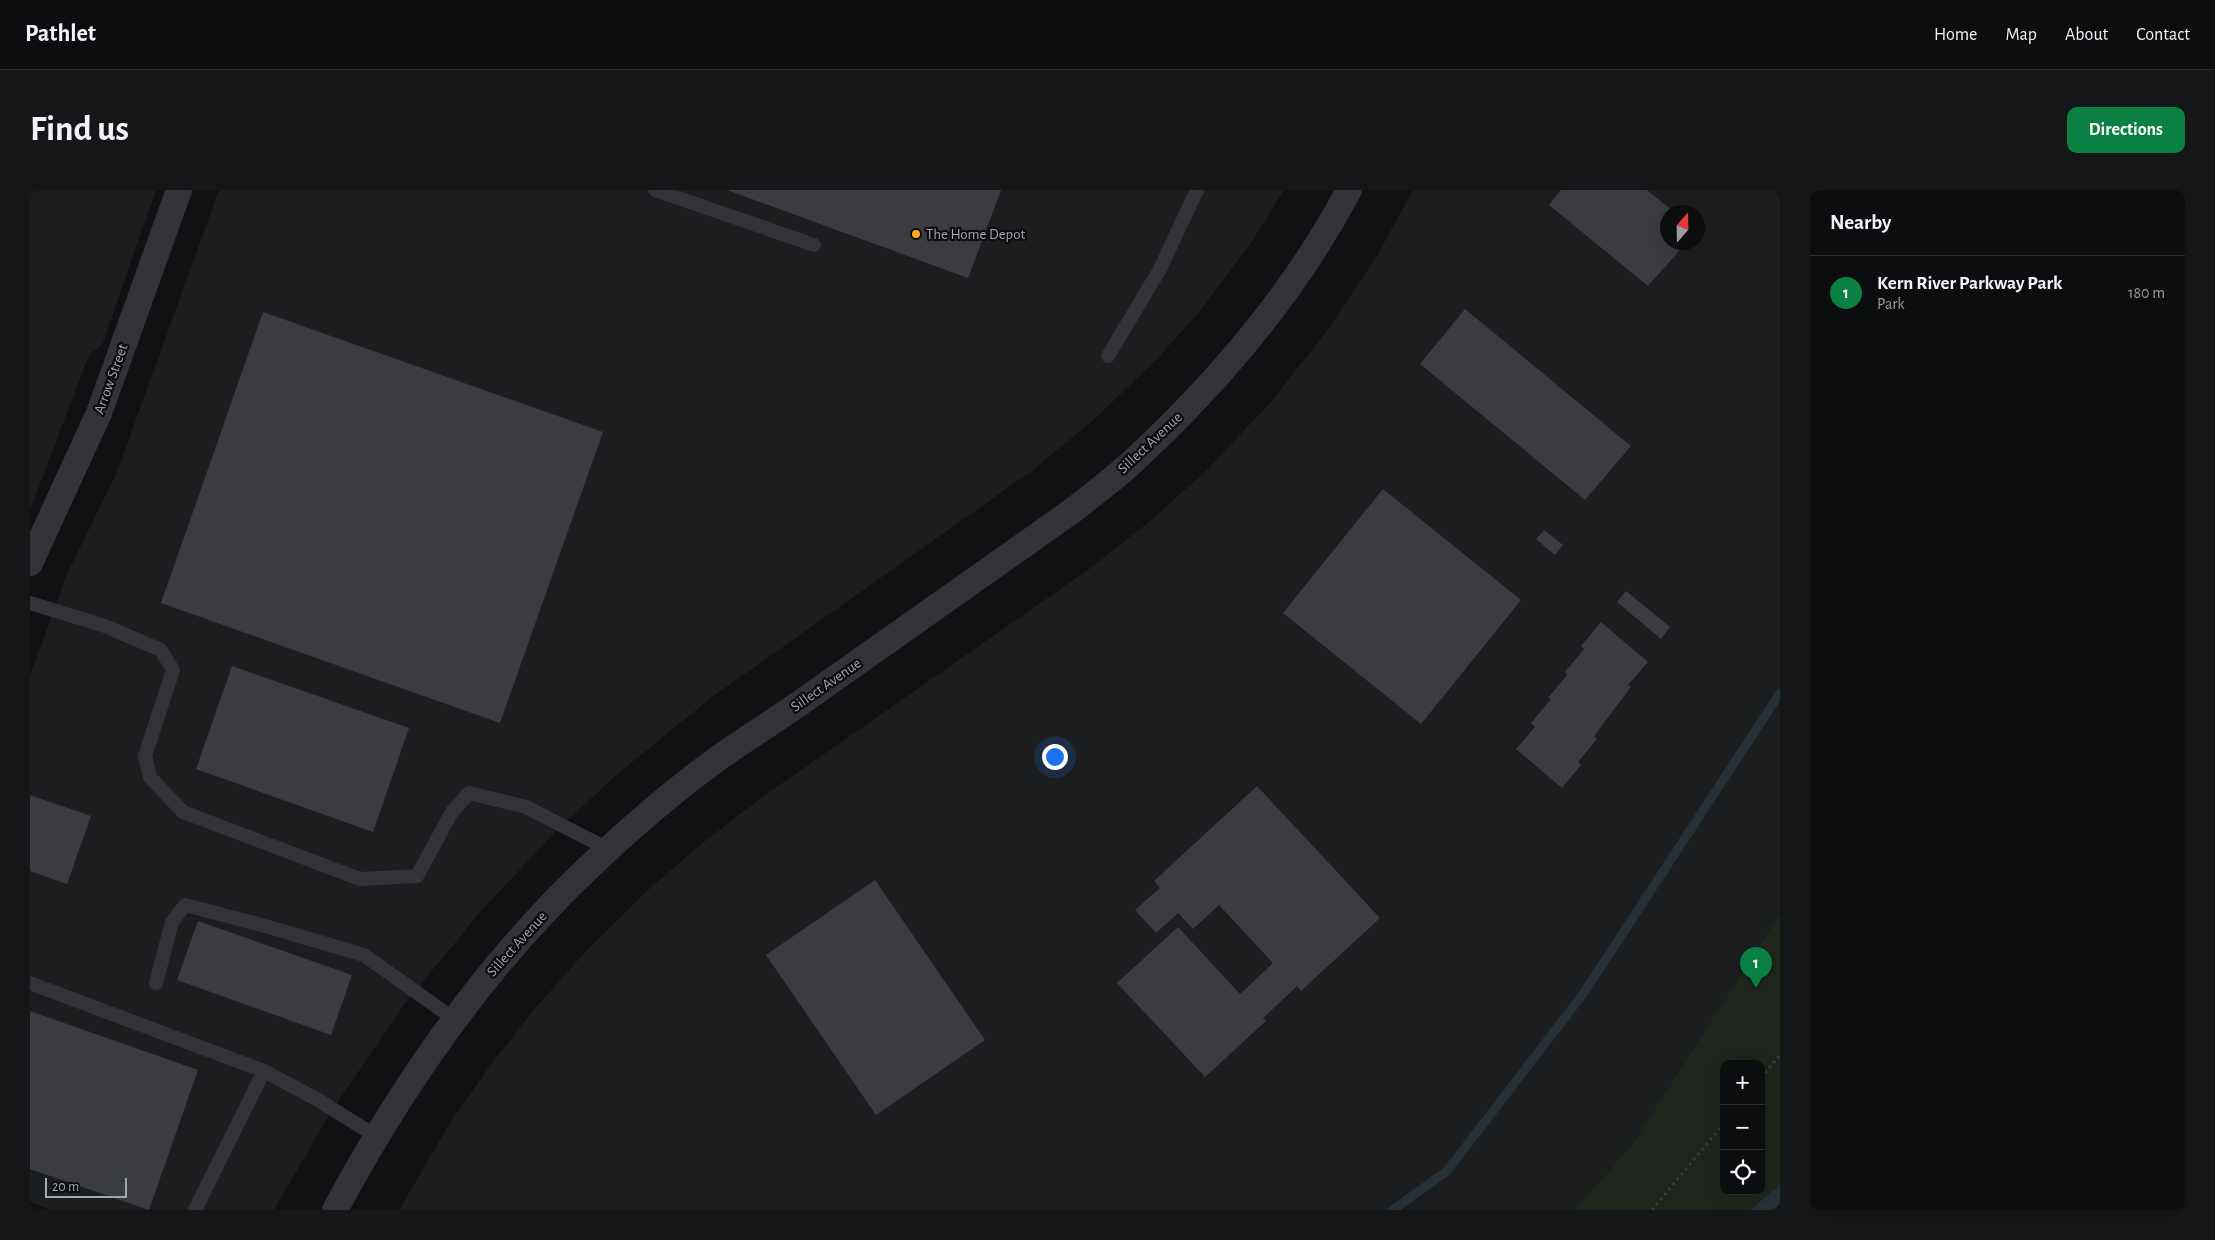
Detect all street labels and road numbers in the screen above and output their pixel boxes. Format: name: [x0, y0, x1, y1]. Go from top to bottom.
street label: Arrow Street: [91, 342, 131, 416]
street label: Sillect Avenue: [1115, 410, 1185, 476]
street label: Sillect Avenue: [788, 655, 864, 715]
street label: Sillect Avenue: [484, 909, 550, 979]

